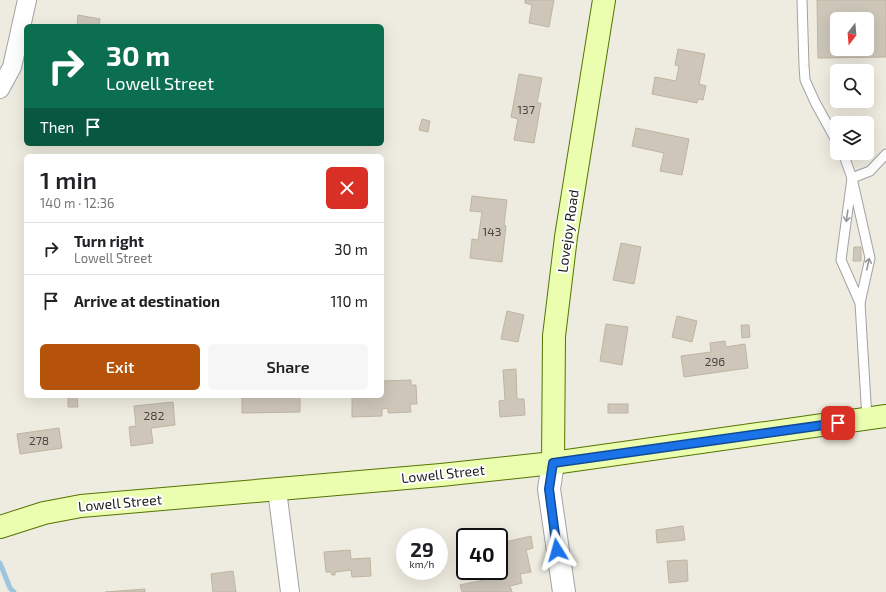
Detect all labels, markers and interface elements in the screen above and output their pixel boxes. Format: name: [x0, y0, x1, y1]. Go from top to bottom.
north arrow: [830, 12, 874, 56]
map controls: [830, 12, 874, 160]
text: 30 m: [106, 38, 170, 72]
icon: right: [40, 40, 92, 92]
button: search: [830, 64, 874, 108]
text: Lowell Street: [106, 72, 214, 94]
house number: 137: [517, 102, 535, 116]
icon: arrive: [82, 116, 104, 138]
button: layers: [830, 116, 874, 160]
text: Then: [40, 118, 74, 136]
text: 1 min: [40, 165, 97, 194]
button: close: [326, 167, 368, 209]
street label: Lovejoy Road: [553, 188, 582, 274]
text: 140 m · 12:36: [40, 195, 114, 211]
one-way arrow: [843, 209, 851, 222]
house number: 143: [483, 224, 501, 238]
text: Turn right: [74, 232, 144, 250]
icon: right: [40, 238, 62, 260]
text: 30 m: [334, 240, 368, 258]
text: Lowell Street: [74, 250, 152, 266]
one-way arrow: [865, 258, 873, 271]
icon: arrive: [40, 290, 62, 312]
text: Arrive at destination: [74, 292, 220, 310]
text: 110 m: [331, 292, 368, 310]
button: Exit: [40, 344, 200, 390]
button: Share: [208, 344, 368, 390]
house number: 296: [705, 354, 725, 368]
pin: [821, 406, 855, 440]
house number: 282: [144, 408, 165, 422]
icon: arrive: [827, 412, 849, 434]
house number: 278: [29, 433, 49, 447]
street label: Lowell Street: [400, 461, 486, 486]
street label: Lowell Street: [77, 490, 163, 515]
speed limit sign: 40: [456, 528, 508, 580]
position arrow: [536, 529, 578, 571]
text: 29: [410, 537, 434, 561]
text: km/h: [410, 558, 434, 570]

